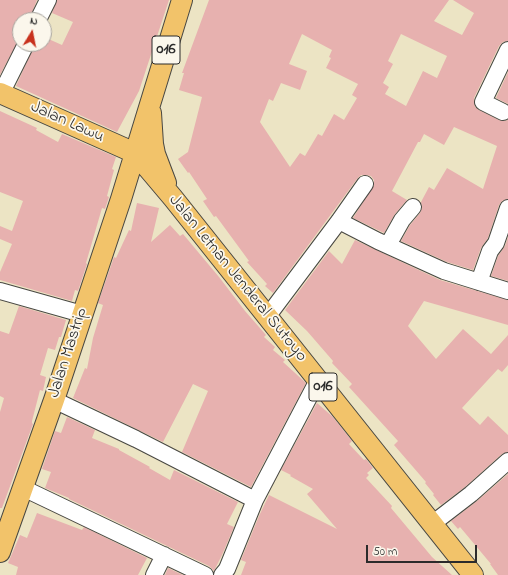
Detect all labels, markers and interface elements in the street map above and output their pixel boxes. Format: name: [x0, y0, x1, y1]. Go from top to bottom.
north arrow: [12, 12, 52, 52]
text: N: [29, 13, 39, 30]
road number: 016: [152, 36, 180, 64]
street label: Jalan Lawu: [27, 98, 107, 148]
street label: Jalan Letnan Jenderal Sutoyo: [163, 191, 311, 367]
street label: Jalan Mastrip: [45, 305, 93, 401]
road number: 016: [309, 373, 337, 401]
scale bar: [368, 537, 479, 563]
text: 50 m: [373, 543, 397, 561]

